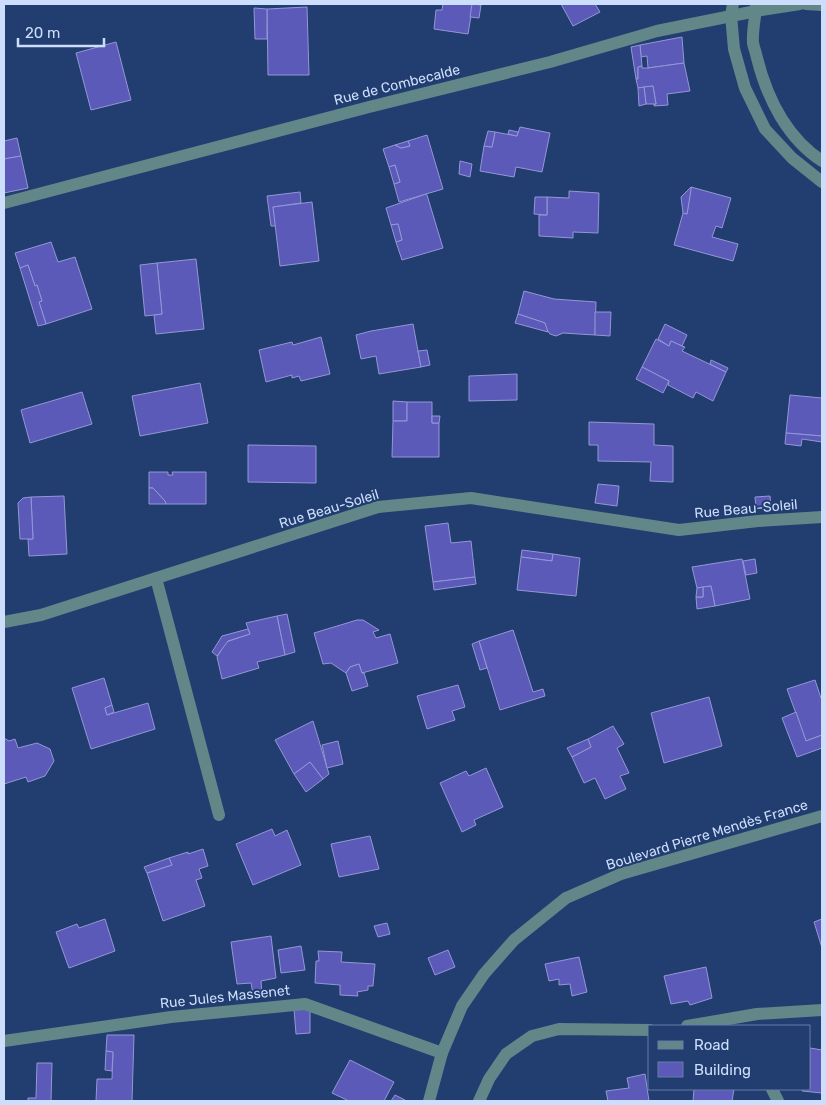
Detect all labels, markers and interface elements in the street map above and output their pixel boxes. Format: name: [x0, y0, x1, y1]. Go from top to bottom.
scale bar: [18, 15, 104, 47]
text: 20 m: [25, 24, 60, 42]
street label: Rue de Combecalde: [332, 61, 462, 109]
street label: Rue Beau-Soleil: [277, 486, 381, 532]
street label: Rue Beau-Soleil: [694, 496, 798, 522]
street label: Boulevard Pierre Mendès France: [604, 796, 810, 874]
street label: Rue Jules Massenet: [159, 982, 291, 1012]
legend: [648, 1025, 811, 1090]
text: Road: [694, 1036, 730, 1054]
text: Building: [694, 1061, 751, 1079]

